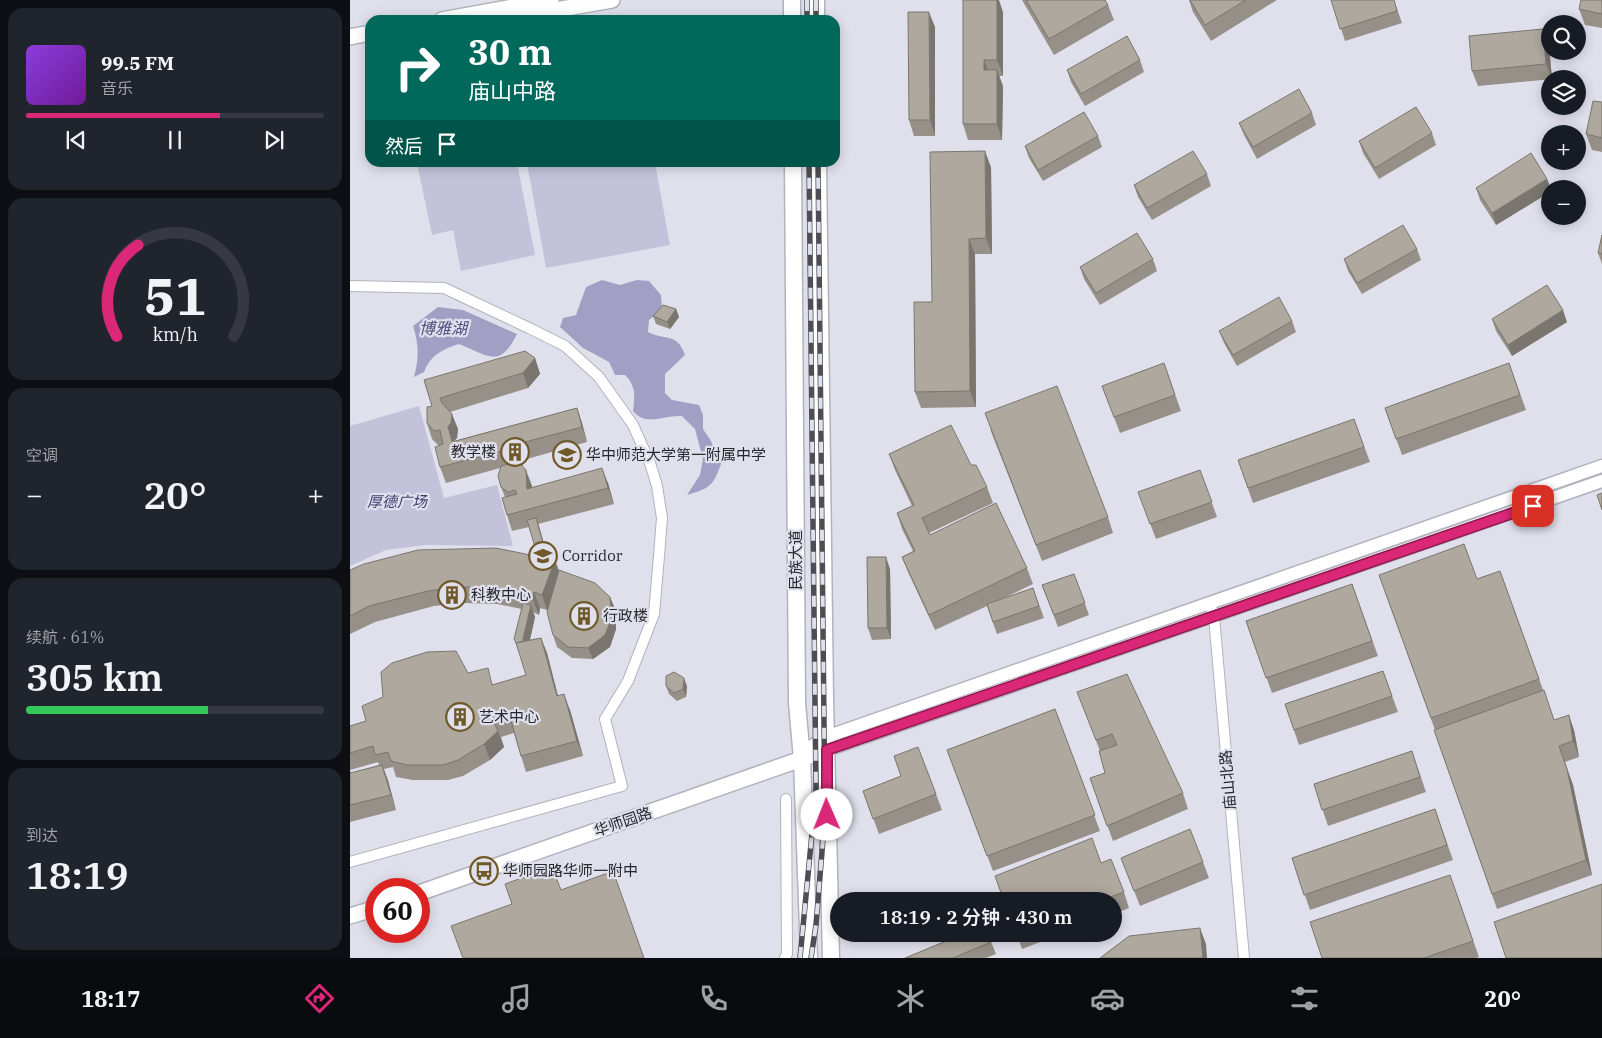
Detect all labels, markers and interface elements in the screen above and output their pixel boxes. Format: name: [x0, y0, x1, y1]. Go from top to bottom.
map controls: [1541, 15, 1586, 225]
button: search: [1541, 15, 1586, 60]
text: 30 m: [468, 29, 552, 75]
icon: right: [385, 35, 450, 100]
text: 99.5 FM: [101, 51, 174, 75]
button: layers: [1541, 70, 1586, 115]
text: 庙山中路: [468, 76, 556, 105]
text: 音乐: [101, 78, 133, 98]
button: +: [1541, 125, 1586, 170]
icon: previous: [62, 126, 90, 154]
icon: pause: [161, 126, 189, 154]
icon: next: [260, 126, 288, 154]
icon: arrive: [433, 130, 461, 158]
text: 然后: [385, 134, 423, 158]
button: −: [1541, 180, 1586, 225]
text: 51: [144, 262, 206, 329]
water label: 博雅湖: [419, 318, 470, 338]
text: km/h: [152, 323, 198, 346]
building icon: 教学楼: [500, 437, 530, 467]
school or university icon: 华中师范大学第一附属中学: [552, 440, 582, 470]
place label: 教学楼: [451, 442, 496, 461]
text: 空调: [26, 445, 58, 465]
place label: 华中师范大学第一附属中学: [586, 445, 766, 464]
text: 20°: [143, 470, 207, 519]
text: −: [26, 476, 43, 513]
text: +: [307, 476, 324, 513]
pin: [1512, 485, 1554, 527]
park label: 厚德广场: [367, 492, 429, 511]
icon: arrive: [1519, 492, 1547, 520]
street label: 民族大道: [786, 530, 805, 590]
school or university icon: Corridor: [528, 541, 558, 571]
place label: Corridor: [562, 546, 623, 565]
building icon: 科教中心: [437, 580, 467, 610]
place label: 科教中心: [471, 585, 531, 604]
building icon: 行政楼: [569, 601, 599, 631]
place label: 行政楼: [603, 606, 648, 625]
text: 续航 · 61%: [26, 627, 104, 647]
text: 305 km: [26, 652, 163, 701]
building icon: 艺术中心: [445, 702, 475, 732]
place label: 艺术中心: [479, 707, 539, 726]
street label: 庙山北路: [1215, 749, 1240, 811]
position arrow: [800, 788, 852, 840]
street label: 华师园路: [591, 803, 654, 840]
text: 到达: [26, 825, 58, 845]
text: 18:19: [26, 850, 129, 899]
bus stop icon: 华师园路华师一附中: [469, 856, 499, 886]
place label: 华师园路华师一附中: [503, 861, 638, 880]
speed limit sign: 60: [365, 878, 430, 943]
text: 18:19 · 2 分钟 · 430 m: [880, 905, 1072, 929]
icon: directions: [302, 981, 337, 1016]
icon: music: [499, 981, 534, 1016]
icon: phone: [696, 981, 731, 1016]
icon: climate: [893, 981, 928, 1016]
icon: car: [1090, 981, 1125, 1016]
icon: filters: [1287, 981, 1322, 1016]
text: 18:17: [81, 984, 140, 1013]
text: 20°: [1484, 984, 1521, 1013]

